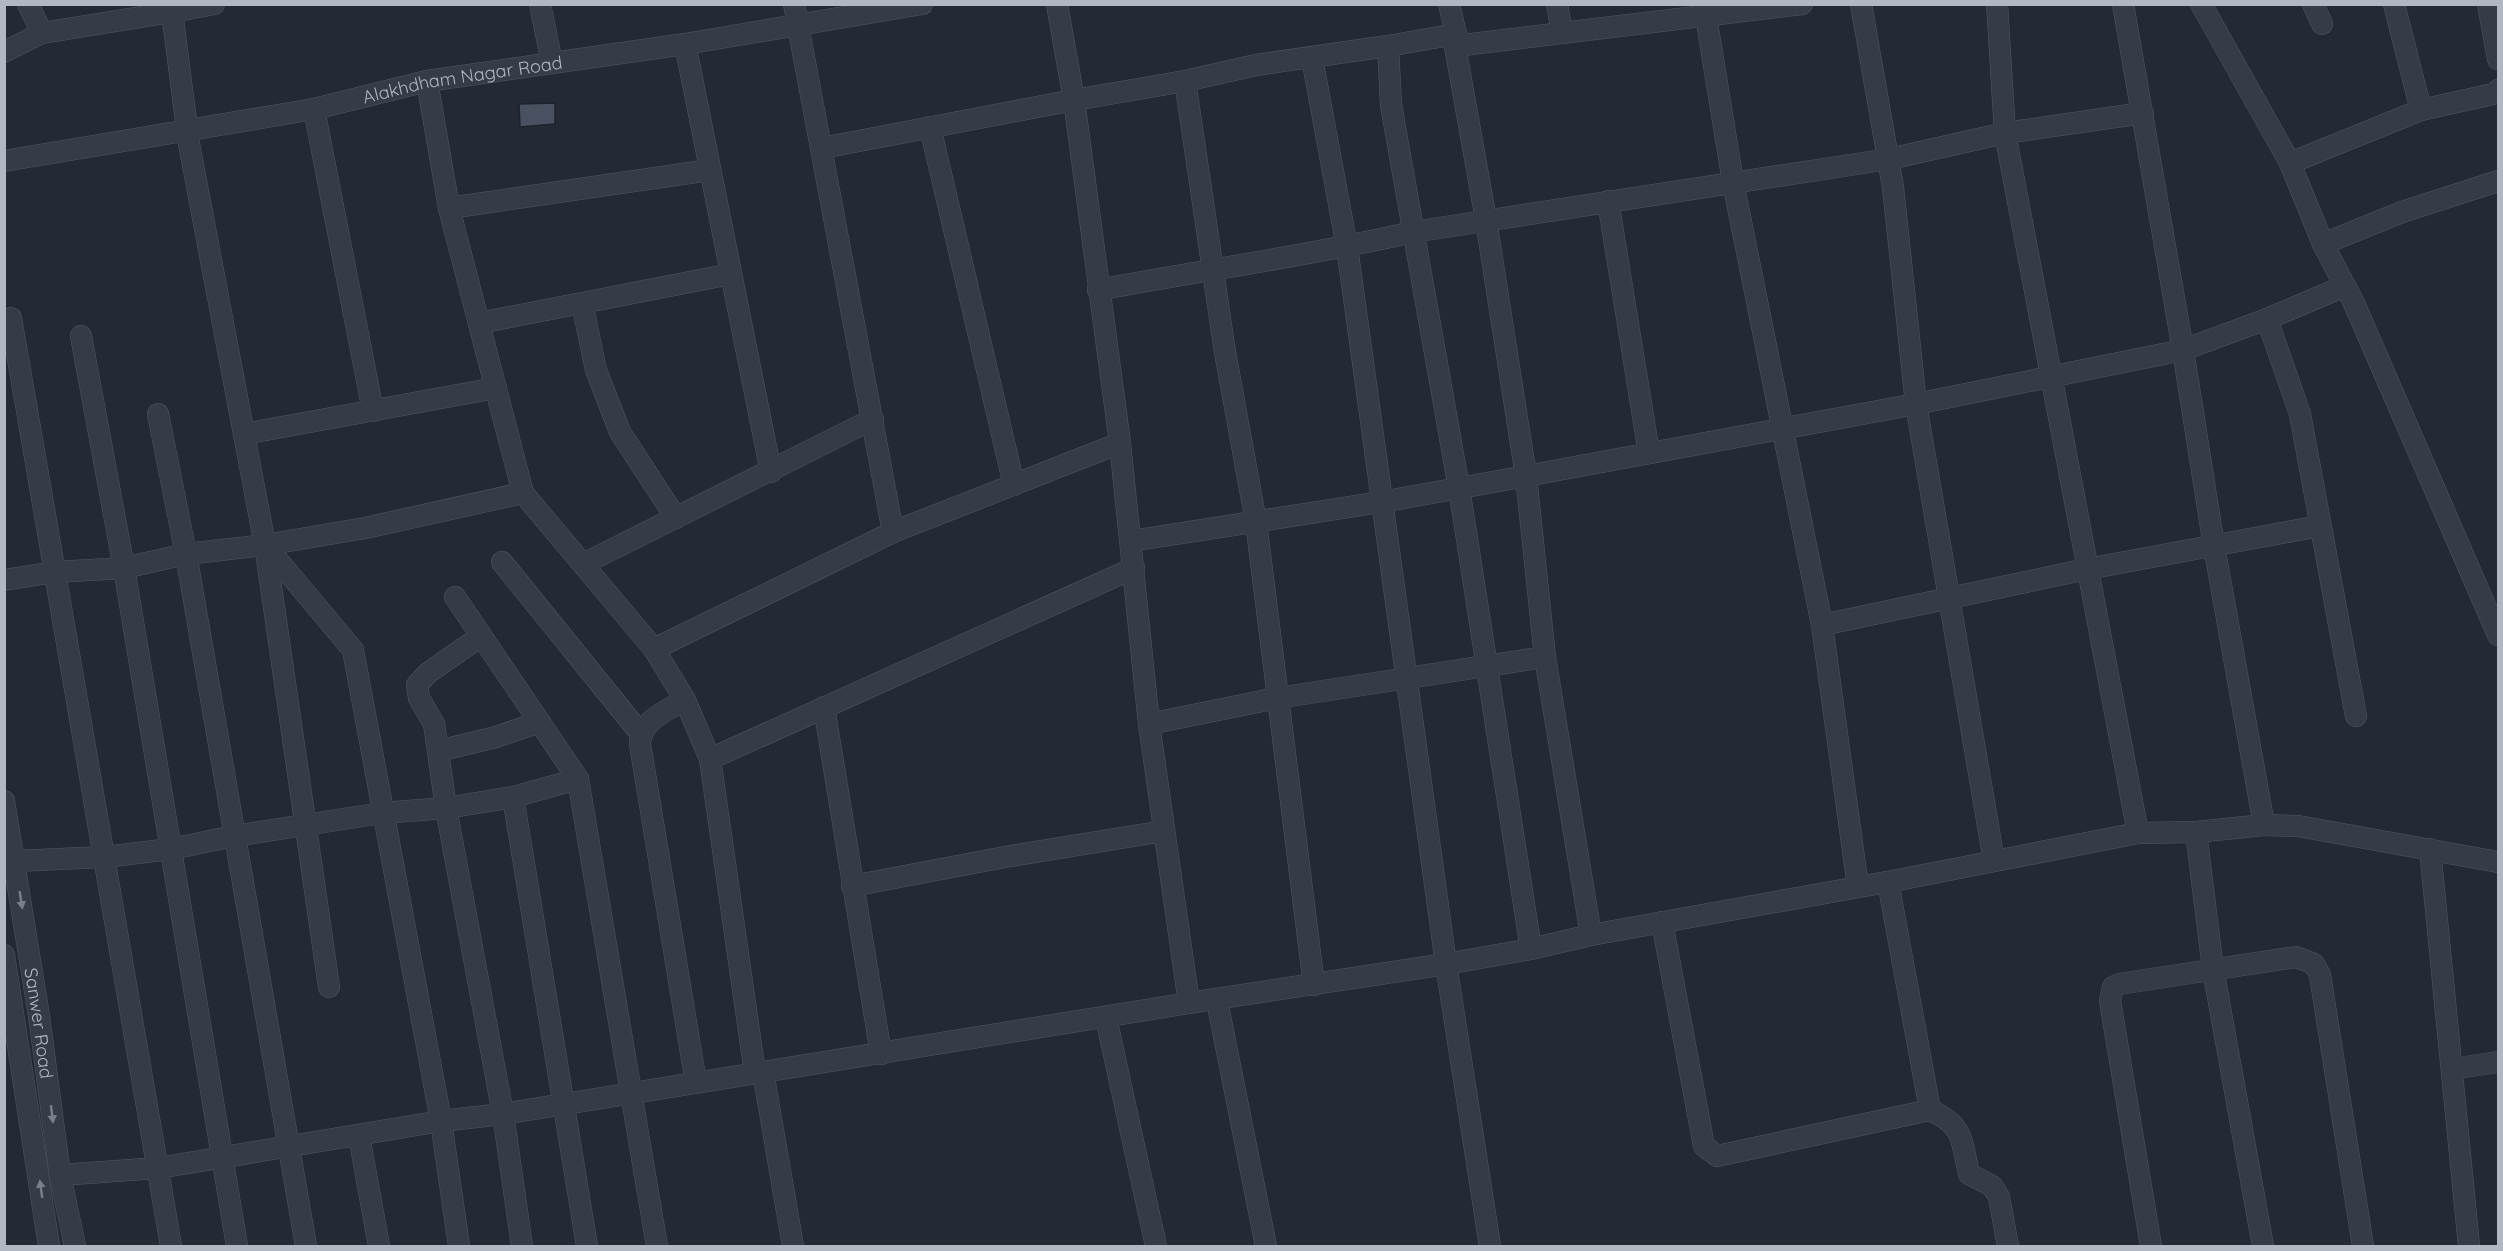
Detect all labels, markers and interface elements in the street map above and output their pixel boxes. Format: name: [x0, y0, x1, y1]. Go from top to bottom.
street label: Alakhdham Nagar Road: [360, 50, 564, 108]
one-way arrow: [17, 891, 26, 910]
street label: Sanwer Road: [20, 966, 59, 1080]
one-way arrow: [47, 1104, 57, 1123]
one-way arrow: [36, 1179, 45, 1198]

